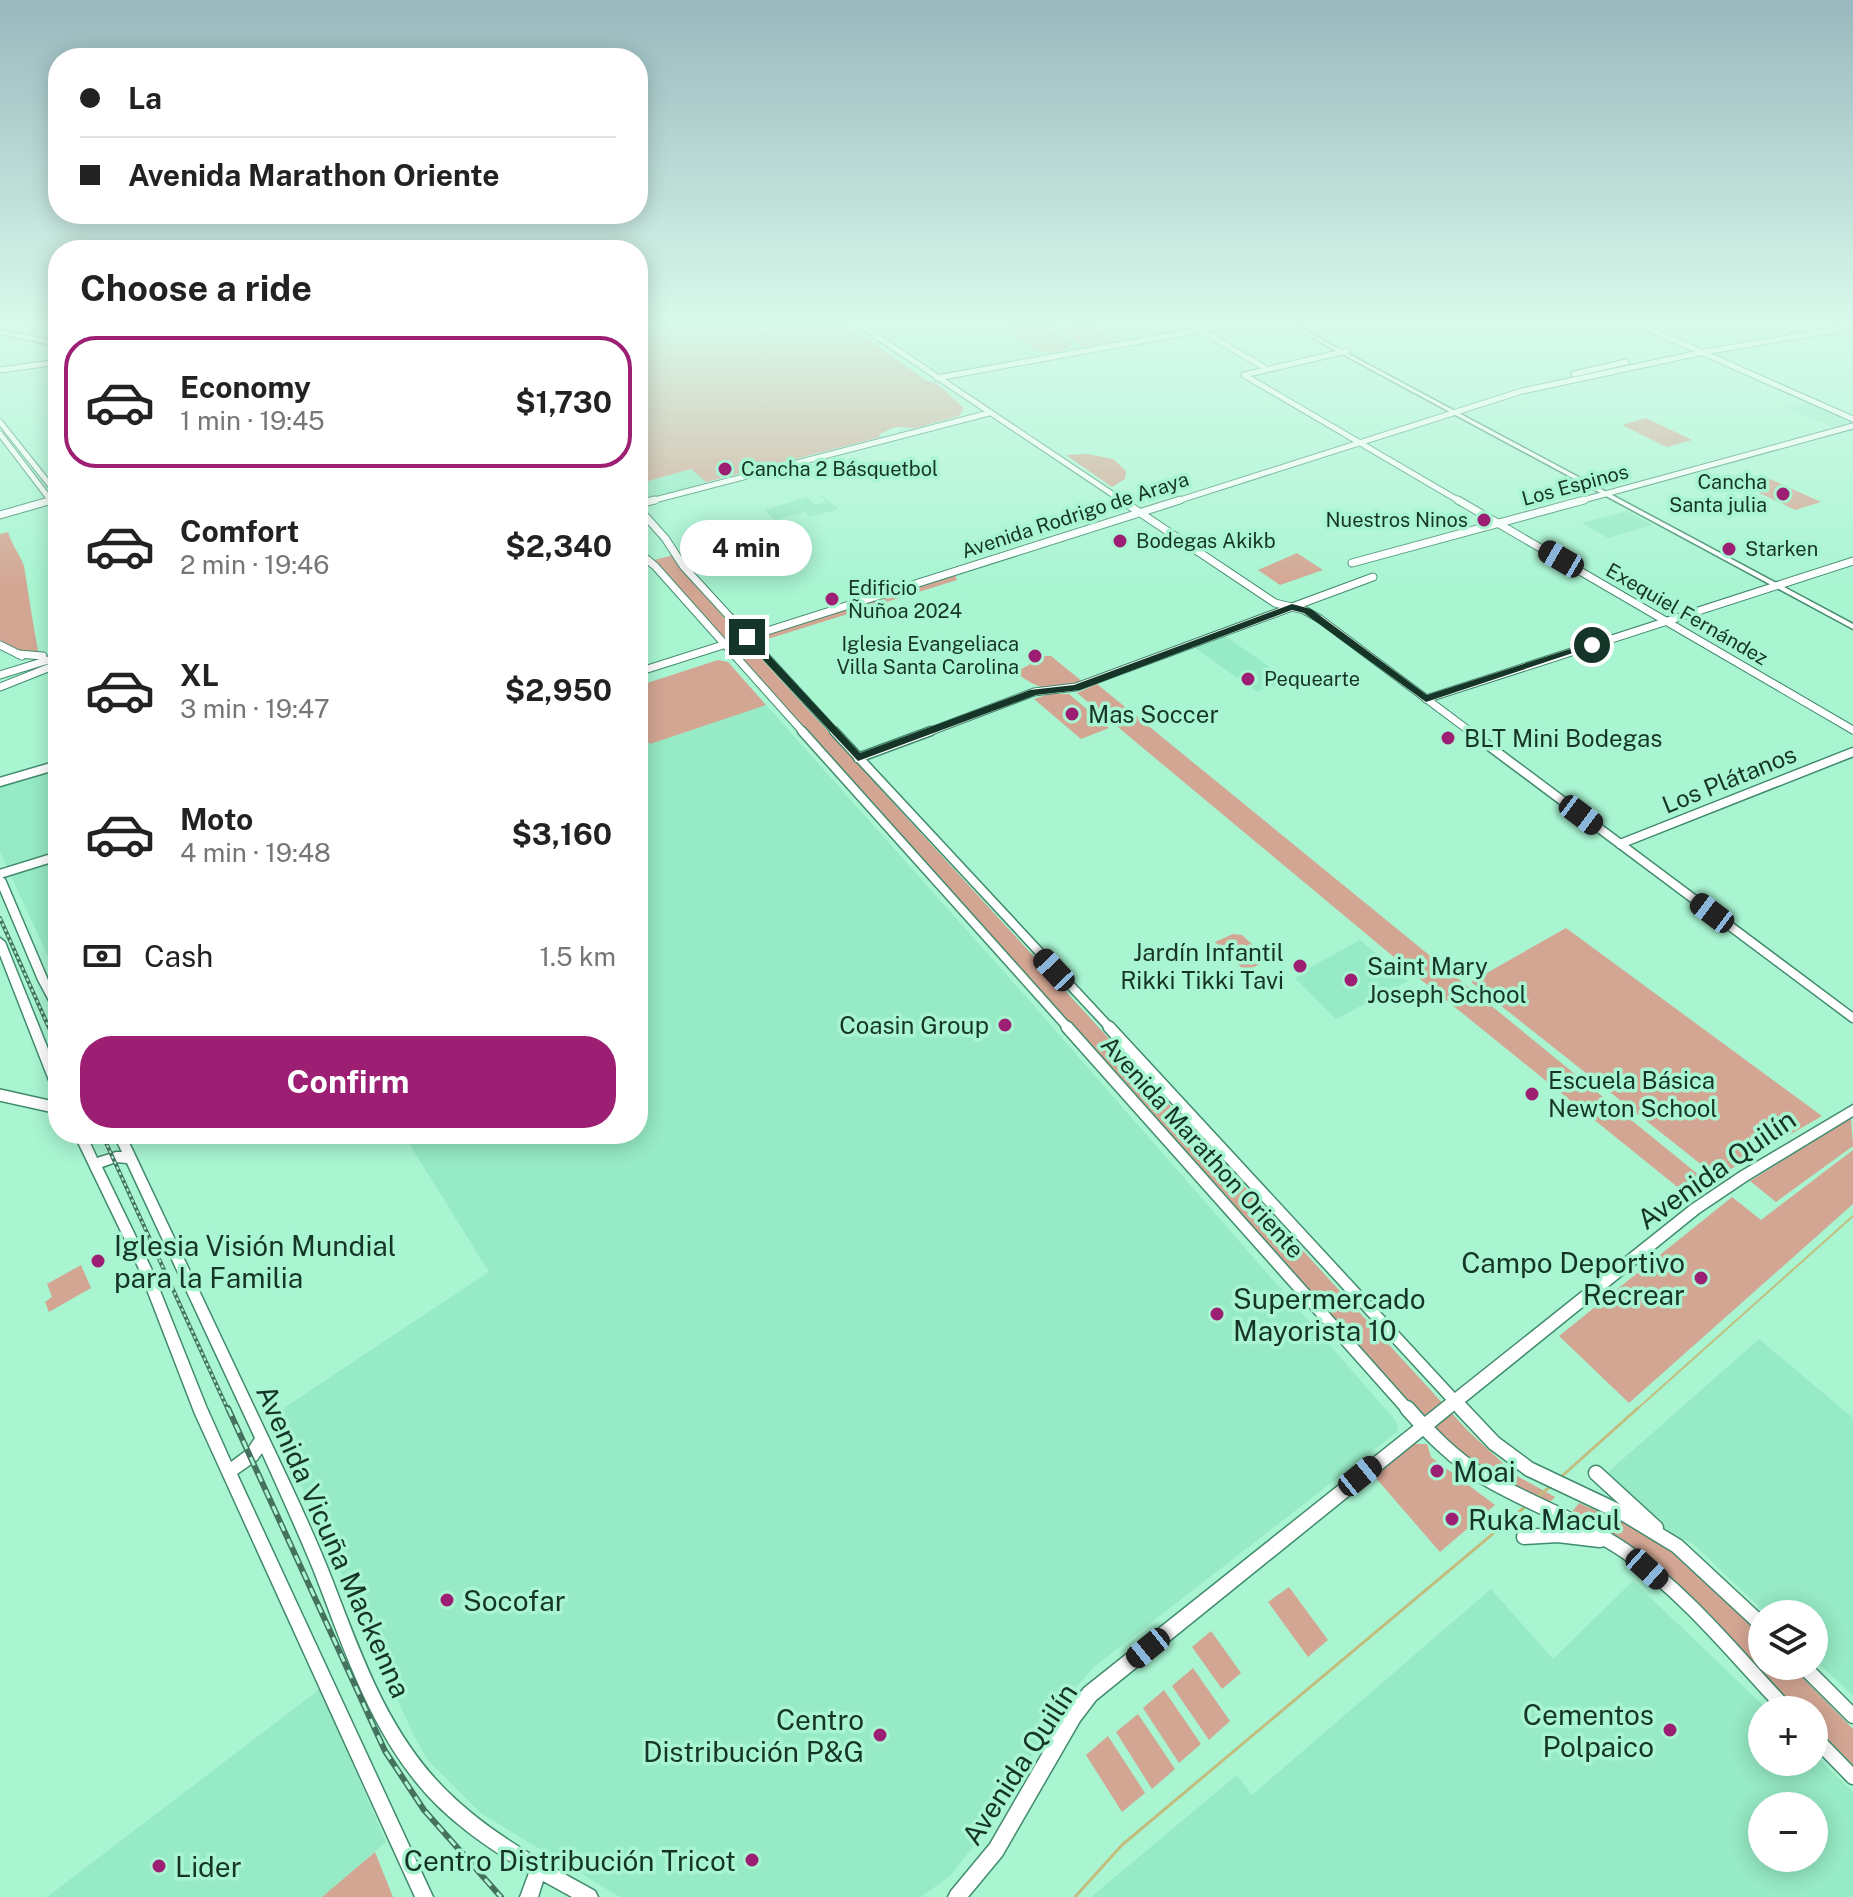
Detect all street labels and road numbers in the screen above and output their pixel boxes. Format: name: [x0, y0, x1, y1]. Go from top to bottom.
street label: Los Espinos: [1519, 459, 1631, 511]
street label: Avenida Rodrigo de Araya: [958, 467, 1192, 563]
street label: Exequiel Fernández: [1602, 558, 1772, 670]
street label: Los Plátanos: [1658, 739, 1800, 819]
street label: Avenida Marathon Oriente: [1096, 1030, 1310, 1264]
street label: Avenida Quilín: [1630, 1102, 1802, 1236]
street label: Avenida Vicuña Mackenna: [250, 1379, 418, 1703]
street label: Avenida Quilín: [955, 1677, 1083, 1851]

